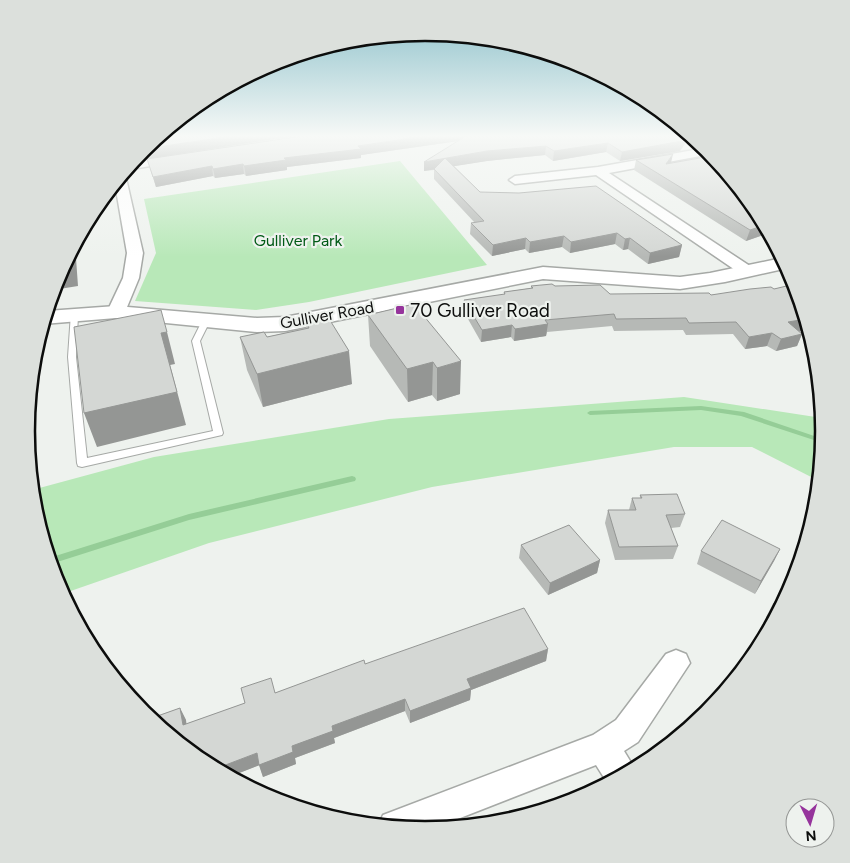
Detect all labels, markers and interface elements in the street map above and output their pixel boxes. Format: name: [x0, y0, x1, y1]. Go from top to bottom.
park label: Gulliver Park: [254, 231, 342, 250]
street label: Gulliver Road: [279, 297, 375, 333]
place label: 70 Gulliver Road: [410, 299, 550, 322]
marker: 70 Gulliver Road: [394, 304, 406, 316]
north arrow: [785, 798, 835, 848]
text: N: [805, 827, 817, 844]

